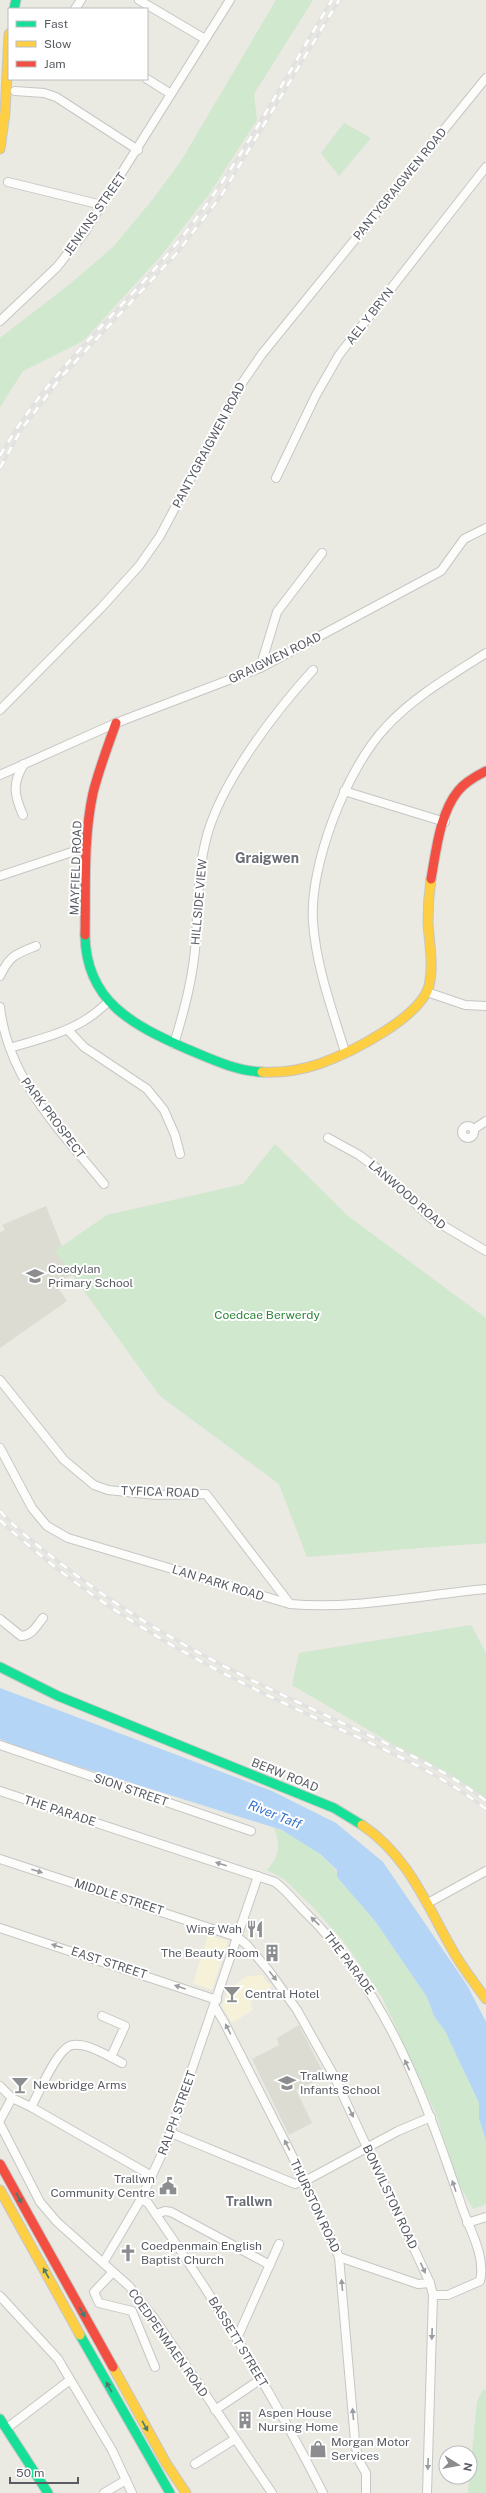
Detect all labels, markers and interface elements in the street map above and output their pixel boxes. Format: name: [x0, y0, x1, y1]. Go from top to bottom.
legend: [8, 8, 148, 80]
text: Fast: [44, 17, 69, 31]
text: Slow: [44, 37, 72, 51]
text: Jam: [44, 57, 66, 71]
street label: PANTYGRAIGWEN ROAD: [350, 125, 450, 243]
street label: JENKINS STREET: [61, 170, 129, 258]
street label: AEL Y BRYN: [343, 285, 397, 347]
street label: PANTYGRAIGWEN ROAD: [170, 380, 248, 510]
street label: GRAIGWEN ROAD: [226, 629, 324, 687]
street label: MAYFIELD ROAD: [67, 820, 85, 916]
district label: Graigwen: [235, 850, 299, 866]
street label: HILLSIDE VIEW: [188, 858, 210, 946]
street label: PARK PROSPECT: [18, 1075, 88, 1161]
street label: LANWOOD ROAD: [365, 1158, 449, 1232]
place label: Coedylan Primary School: [48, 1262, 133, 1290]
school or university icon: Coedylan Primary School: [25, 1266, 45, 1286]
park label: Coedcae Berwerdy: [214, 1308, 320, 1322]
street label: TYFICA ROAD: [121, 1484, 199, 1500]
street label: LAN PARK ROAD: [170, 1562, 266, 1604]
street label: BERW ROAD: [249, 1755, 321, 1795]
street label: SION STREET: [92, 1771, 170, 1809]
street label: THE PARADE: [22, 1793, 98, 1829]
water label: River Taff: [246, 1797, 304, 1832]
one-way arrow: [215, 1861, 227, 1867]
one-way arrow: [32, 1868, 44, 1874]
street label: MIDDLE STREET: [72, 1876, 166, 1918]
one-way arrow: [310, 1916, 320, 1926]
restaurant icon: Wing Wah: [245, 1919, 265, 1939]
place label: Wing Wah: [186, 1922, 242, 1936]
street label: THE PARADE: [321, 1929, 377, 1997]
one-way arrow: [51, 1943, 63, 1949]
building icon: The Beauty Room: [262, 1943, 282, 1963]
street label: EAST STREET: [69, 1944, 149, 1982]
place label: The Beauty Room: [161, 1946, 259, 1960]
one-way arrow: [268, 1970, 277, 1981]
one-way arrow: [174, 1984, 186, 1990]
bar icon: Central Hotel: [222, 1984, 242, 2004]
place label: Central Hotel: [245, 1987, 320, 2001]
one-way arrow: [225, 2024, 231, 2035]
one-way arrow: [404, 2059, 410, 2071]
street label: RALPH STREET: [155, 2069, 199, 2157]
place label: Trallwng Infants School: [300, 2069, 381, 2097]
school or university icon: Trallwng Infants School: [277, 2073, 297, 2093]
bar icon: Newbridge Arms: [10, 2075, 30, 2095]
place label: Newbridge Arms: [33, 2078, 127, 2092]
one-way arrow: [348, 2107, 354, 2118]
one-way arrow: [283, 2140, 290, 2151]
street label: BONVILSTON ROAD: [360, 2143, 420, 2251]
street label: THURSTON ROAD: [287, 2157, 343, 2255]
place label: Trallwn Community Centre: [51, 2172, 155, 2200]
public building icon: Trallwn Community Centre: [158, 2176, 178, 2196]
one-way arrow: [451, 2179, 457, 2191]
one-way arrow: [16, 2192, 22, 2204]
district label: Trallwn: [226, 2194, 272, 2209]
place label: Coedpenmain English Baptist Church: [141, 2239, 262, 2267]
church icon: Coedpenmain English Baptist Church: [118, 2243, 138, 2263]
one-way arrow: [420, 2263, 426, 2274]
one-way arrow: [42, 2267, 49, 2279]
one-way arrow: [338, 2279, 345, 2291]
street label: COEDPENMAEN ROAD: [125, 2286, 211, 2400]
street label: BASSETT STREET: [205, 2294, 271, 2390]
one-way arrow: [79, 2306, 86, 2318]
one-way arrow: [429, 2328, 435, 2341]
one-way arrow: [105, 2381, 112, 2392]
place label: Aspen House Nursing Home: [258, 2406, 338, 2434]
one-way arrow: [350, 2408, 357, 2420]
building icon: Aspen House Nursing Home: [235, 2410, 255, 2430]
one-way arrow: [142, 2420, 149, 2431]
place label: Morgan Motor Services: [331, 2435, 410, 2463]
shop icon: Morgan Motor Services: [308, 2439, 328, 2459]
north arrow: [438, 2445, 478, 2485]
one-way arrow: [424, 2458, 431, 2470]
scale bar: [10, 2459, 78, 2485]
text: N: [461, 2462, 475, 2472]
text: 50 m: [16, 2466, 44, 2480]

